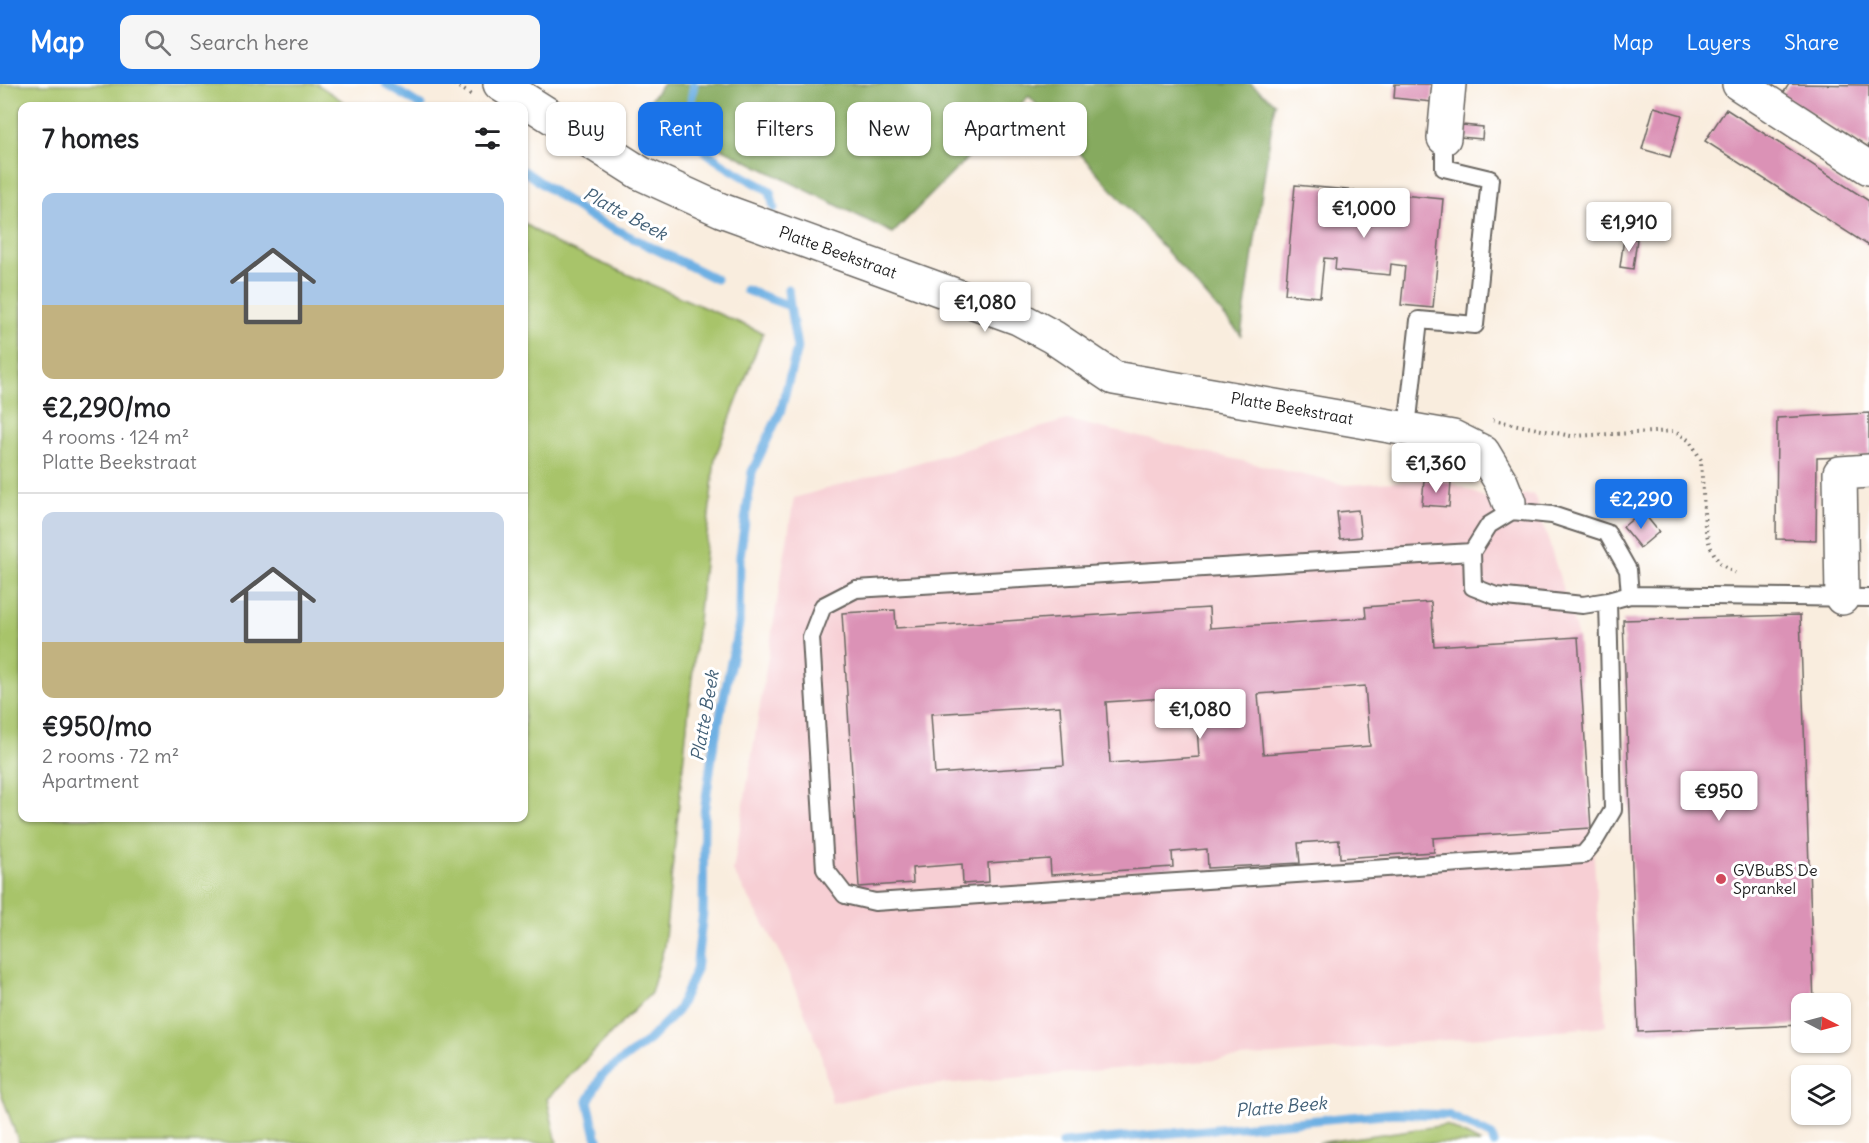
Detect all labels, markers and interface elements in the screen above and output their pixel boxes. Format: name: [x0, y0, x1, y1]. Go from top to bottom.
search box: [120, 15, 540, 69]
text: Map: [30, 24, 84, 60]
icon: search: [141, 26, 174, 59]
text: Search here: [189, 28, 309, 56]
text: Map: [1613, 29, 1653, 56]
text: Layers: [1686, 29, 1751, 56]
text: Share: [1784, 29, 1839, 56]
chip: Buy: [546, 102, 626, 156]
chip: Rent: [638, 102, 723, 156]
chip: Filters: [735, 102, 835, 156]
chip: New: [847, 102, 931, 156]
chip: Apartment: [943, 102, 1087, 156]
text: 7 homes: [42, 122, 139, 155]
icon: filters: [471, 122, 504, 155]
water label: Platte Beek: [579, 182, 673, 246]
pin: €1,000: [1315, 188, 1413, 239]
text: €1,000: [1332, 195, 1396, 220]
pin: €1,910: [1580, 202, 1678, 253]
text: €1,910: [1600, 209, 1658, 234]
street label: Platte Beekstraat: [776, 221, 900, 283]
icon: home: [219, 232, 327, 340]
pin: €1,080: [936, 282, 1034, 333]
text: €1,080: [954, 289, 1016, 314]
street label: Platte Beekstraat: [1229, 387, 1355, 429]
text: €2,290/mo: [42, 391, 171, 424]
text: 4 rooms · 124 m²: [42, 424, 189, 449]
pin: €1,360: [1387, 443, 1485, 494]
text: Platte Beekstraat: [42, 449, 197, 474]
text: €1,360: [1406, 450, 1466, 475]
pin: €2,290: [1592, 479, 1690, 530]
text: €2,290: [1609, 486, 1673, 511]
icon: home: [219, 551, 327, 659]
water label: Platte Beek: [685, 667, 724, 763]
pin: €1,080: [1151, 689, 1249, 740]
text: €1,080: [1169, 696, 1231, 721]
text: €950/mo: [42, 710, 152, 743]
text: 2 rooms · 72 m²: [42, 743, 179, 768]
text: Apartment: [42, 768, 139, 793]
pin: €950: [1683, 771, 1755, 822]
text: €950: [1694, 778, 1744, 803]
place label: GVBuBS De Sprankel: [1733, 860, 1818, 898]
marker: GVBuBS De Sprankel: [1714, 872, 1728, 886]
north arrow: [1791, 993, 1851, 1053]
map controls: [1791, 993, 1851, 1125]
button: layers: [1791, 1065, 1851, 1125]
water label: Platte Beek: [1234, 1091, 1329, 1122]

